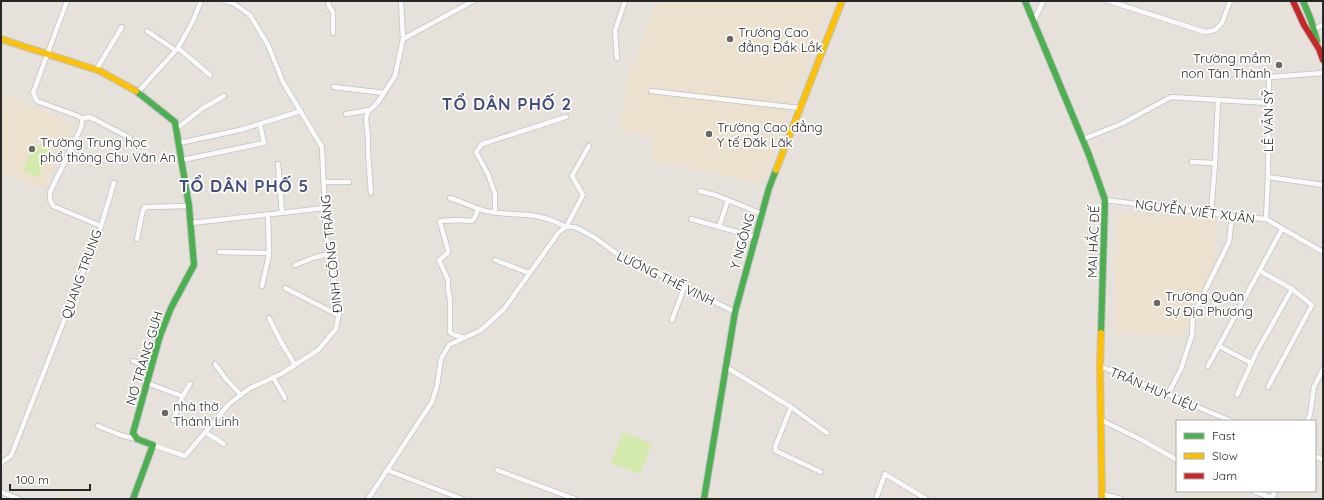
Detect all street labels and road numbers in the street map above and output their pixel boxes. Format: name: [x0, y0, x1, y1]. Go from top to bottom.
street label: LÊ VĂN SỸ: [1260, 89, 1276, 152]
street label: ĐINH CÔNG TRÁNG: [317, 194, 345, 314]
street label: NGUYỄN VIẾT XUÂN: [1134, 195, 1256, 226]
street label: MAI HẮC ĐẾ: [1083, 205, 1102, 278]
street label: Y NGÔNG: [726, 211, 758, 271]
street label: QUANG TRUNG: [57, 227, 105, 321]
street label: LƯƠNG THẾ VINH: [614, 247, 718, 309]
street label: NƠ TRANG GƯH: [122, 309, 166, 407]
street label: TRẦN HUY LIỆU: [1108, 362, 1201, 415]

